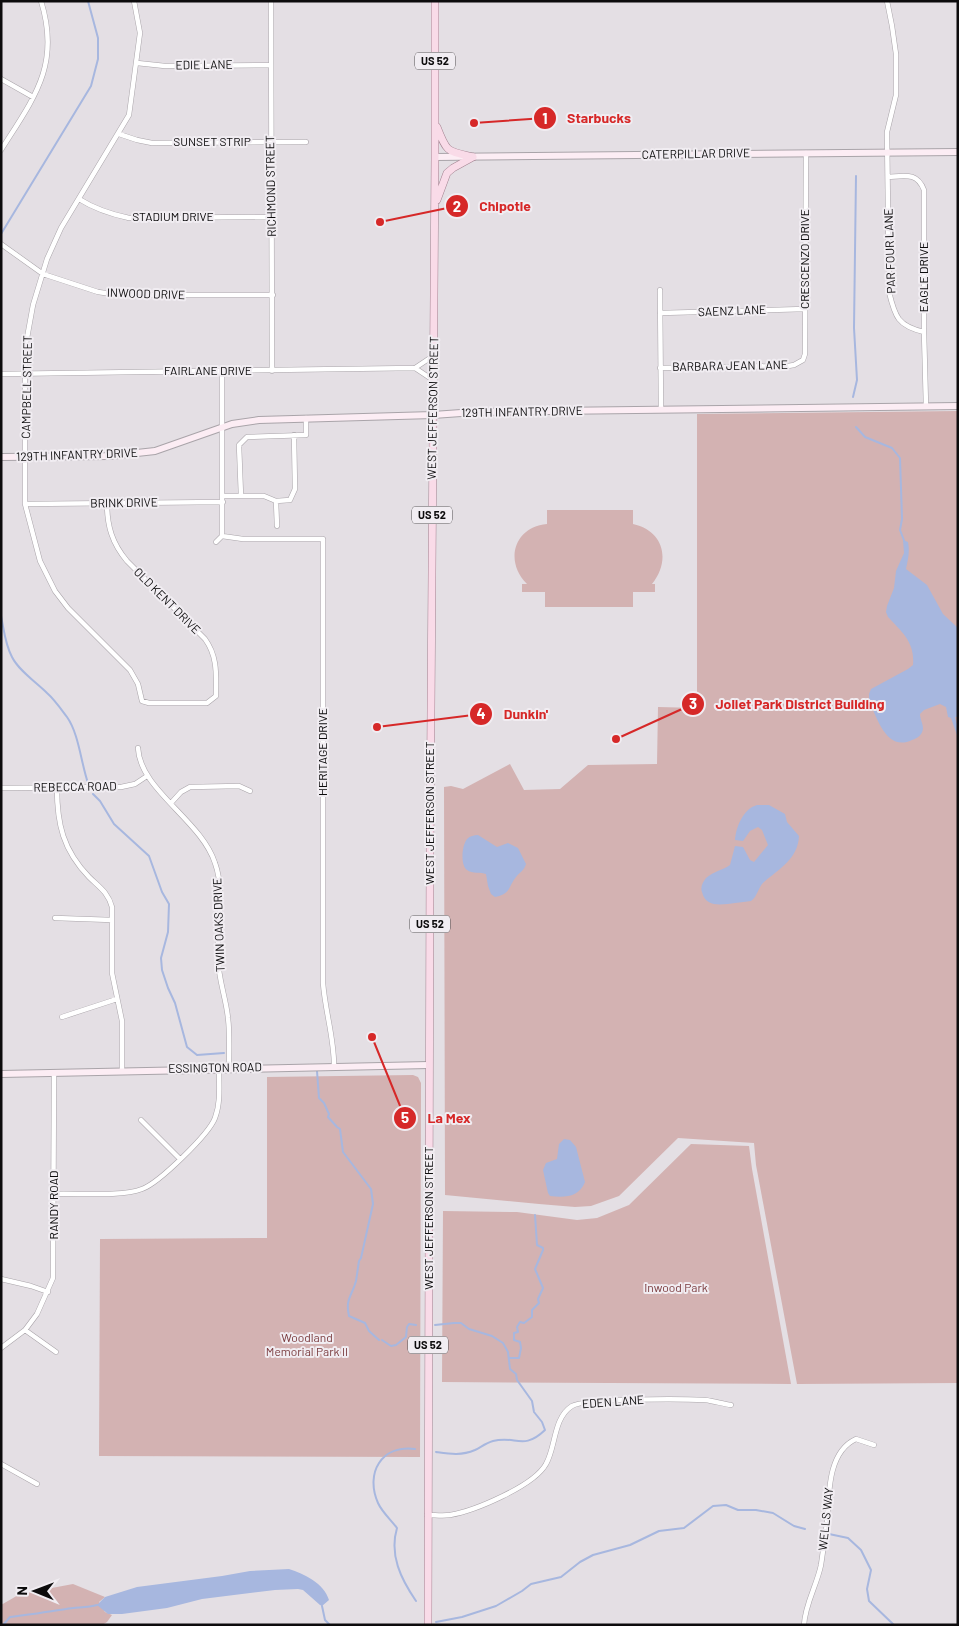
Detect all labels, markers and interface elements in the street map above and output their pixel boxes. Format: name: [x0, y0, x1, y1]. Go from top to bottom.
road number: US 52: [415, 52, 455, 70]
street label: EDIE LANE: [175, 57, 233, 71]
callout: Starbucks: [533, 104, 641, 133]
text: 1: [542, 109, 548, 127]
text: Starbucks: [567, 109, 631, 126]
street label: SUNSET STRIP: [173, 134, 251, 148]
street label: RICHMOND STREET: [262, 135, 278, 237]
street label: CATERPILLAR DRIVE: [642, 145, 750, 161]
callout: Chipotle: [444, 192, 541, 221]
text: 2: [453, 197, 461, 215]
text: Chipotle: [479, 197, 531, 214]
street label: PAR FOUR LANE: [881, 208, 897, 294]
street label: STADIUM DRIVE: [132, 209, 214, 223]
street label: CRESCENZO DRIVE: [797, 209, 811, 309]
street label: EAGLE DRIVE: [916, 242, 930, 312]
street label: INWOOD DRIVE: [107, 285, 185, 301]
street label: SAENZ LANE: [698, 302, 766, 318]
street label: CAMPBELL STREET: [18, 335, 34, 439]
street label: WEST JEFFERSON STREET: [424, 336, 440, 480]
street label: BARBARA JEAN LANE: [672, 357, 788, 373]
street label: FAIRLANE DRIVE: [164, 363, 252, 377]
street label: 129TH INFANTRY DRIVE: [461, 403, 583, 419]
street label: 129TH INFANTRY DRIVE: [16, 445, 138, 463]
street label: BRINK DRIVE: [90, 494, 158, 510]
road number: US 52: [412, 506, 452, 524]
street label: OLD KENT DRIVE: [132, 564, 204, 636]
callout: Joliet Park District Building: [680, 690, 894, 719]
text: 3: [689, 694, 697, 712]
text: Joliet Park District Building: [715, 695, 885, 712]
callout: Dunkin': [468, 699, 558, 728]
text: 4: [476, 704, 486, 722]
text: Dunkin': [504, 705, 549, 722]
street label: HERITAGE DRIVE: [315, 708, 329, 796]
street label: WEST JEFFERSON STREET: [422, 741, 436, 885]
street label: REBECCA ROAD: [33, 778, 117, 794]
street label: TWIN OAKS DRIVE: [209, 878, 227, 972]
road number: US 52: [410, 916, 450, 932]
street label: ESSINGTON ROAD: [168, 1059, 262, 1075]
callout: La Mex: [393, 1104, 481, 1133]
text: 5: [401, 1108, 409, 1126]
text: La Mex: [427, 1109, 471, 1126]
street label: WEST JEFFERSON STREET: [421, 1146, 435, 1290]
street label: RANDY ROAD: [46, 1171, 60, 1239]
park label: Inwood Park: [644, 1280, 708, 1294]
park label: Woodland Memorial Park II: [266, 1330, 348, 1358]
road number: US 52: [408, 1336, 448, 1354]
street label: EDEN LANE: [581, 1392, 644, 1410]
street label: WELLS WAY: [815, 1486, 835, 1551]
north arrow: [10, 1566, 60, 1616]
text: N: [13, 1586, 30, 1596]

